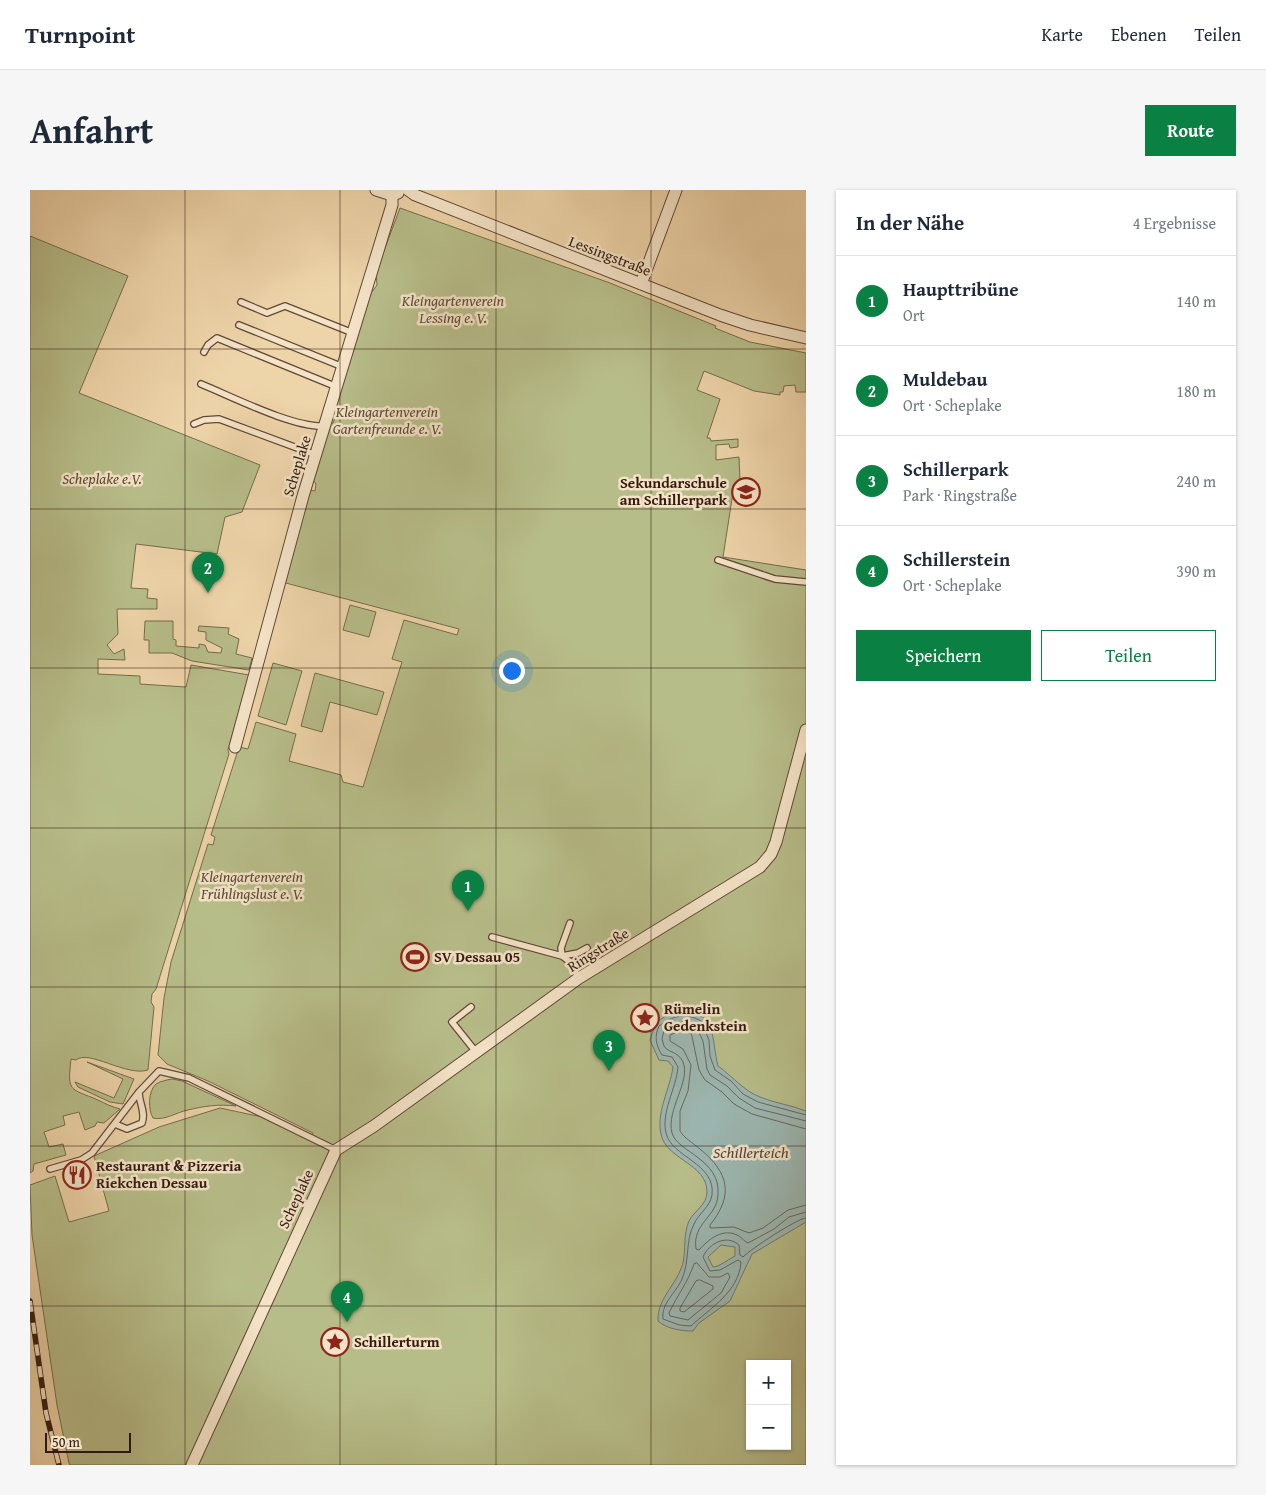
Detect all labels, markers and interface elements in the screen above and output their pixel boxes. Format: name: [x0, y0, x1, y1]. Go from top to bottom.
text: Turnpoint: [25, 17, 135, 52]
text: Karte: [1042, 21, 1083, 48]
text: Ebenen: [1111, 21, 1167, 48]
text: Teilen: [1195, 21, 1241, 48]
text: Anfahrt: [30, 105, 153, 156]
button: Route: [1145, 105, 1236, 156]
text: In der Nähe: [856, 207, 964, 238]
text: 4 Ergebnisse: [1133, 211, 1216, 235]
street label: Lessingstraße: [566, 230, 654, 281]
text: Haupttribüne: [903, 275, 1018, 303]
text: 1: [868, 289, 876, 313]
text: 140 m: [1176, 289, 1216, 313]
park label: Kleingartenverein Lessing e. V.: [401, 290, 505, 328]
text: Ort: [903, 303, 925, 327]
text: Muldebau: [903, 365, 987, 393]
text: 2: [868, 379, 876, 403]
text: 180 m: [1176, 379, 1216, 403]
text: Ort · Scheplake: [903, 393, 1002, 417]
park label: Kleingartenverein Gartenfreunde e. V.: [333, 401, 441, 439]
street label: Scheplake: [277, 433, 316, 499]
text: Schillerpark: [903, 455, 1009, 483]
park label: Scheplake e.V.: [62, 468, 142, 489]
text: 3: [868, 469, 876, 493]
text: 240 m: [1176, 469, 1216, 493]
place label: Sekundarschule am Schillerpark: [620, 472, 727, 510]
school or university icon: Sekundarschule am Schillerpark: [731, 477, 761, 507]
text: Park · Ringstraße: [903, 483, 1017, 507]
text: Schillerstein: [903, 545, 1010, 573]
pin: 2: [192, 552, 224, 593]
text: 4: [868, 559, 876, 583]
text: 390 m: [1176, 559, 1216, 583]
text: Ort · Scheplake: [903, 573, 1002, 597]
button: Speichern: [856, 630, 1031, 681]
button: Teilen: [1041, 630, 1216, 681]
your location: [499, 658, 525, 684]
park label: Kleingartenverein Frühlingslust e. V.: [200, 866, 304, 904]
pin: 1: [452, 870, 484, 911]
street label: Ringstraße: [563, 922, 633, 977]
sports icon: SV Dessau 05: [400, 942, 430, 972]
place label: SV Dessau 05: [434, 946, 520, 967]
place label: Rümelin Gedenkstein: [664, 998, 747, 1036]
place icon: Rümelin Gedenkstein: [630, 1003, 660, 1033]
pin: 3: [593, 1030, 625, 1071]
water label: Schillerteich: [713, 1140, 789, 1164]
place label: Restaurant & Pizzeria Riekchen Dessau: [96, 1155, 242, 1193]
restaurant icon: Restaurant & Pizzeria Riekchen Dessau: [62, 1160, 92, 1190]
street label: Scheplake: [273, 1166, 318, 1232]
pin: 4: [331, 1281, 363, 1322]
place icon: Schillerturm: [320, 1327, 350, 1357]
place label: Schillerturm: [354, 1331, 440, 1352]
map controls: [746, 1360, 791, 1450]
button: +: [746, 1360, 791, 1405]
button: −: [746, 1405, 791, 1450]
scale bar: [45, 1430, 131, 1453]
text: 50 m: [52, 1432, 80, 1452]

